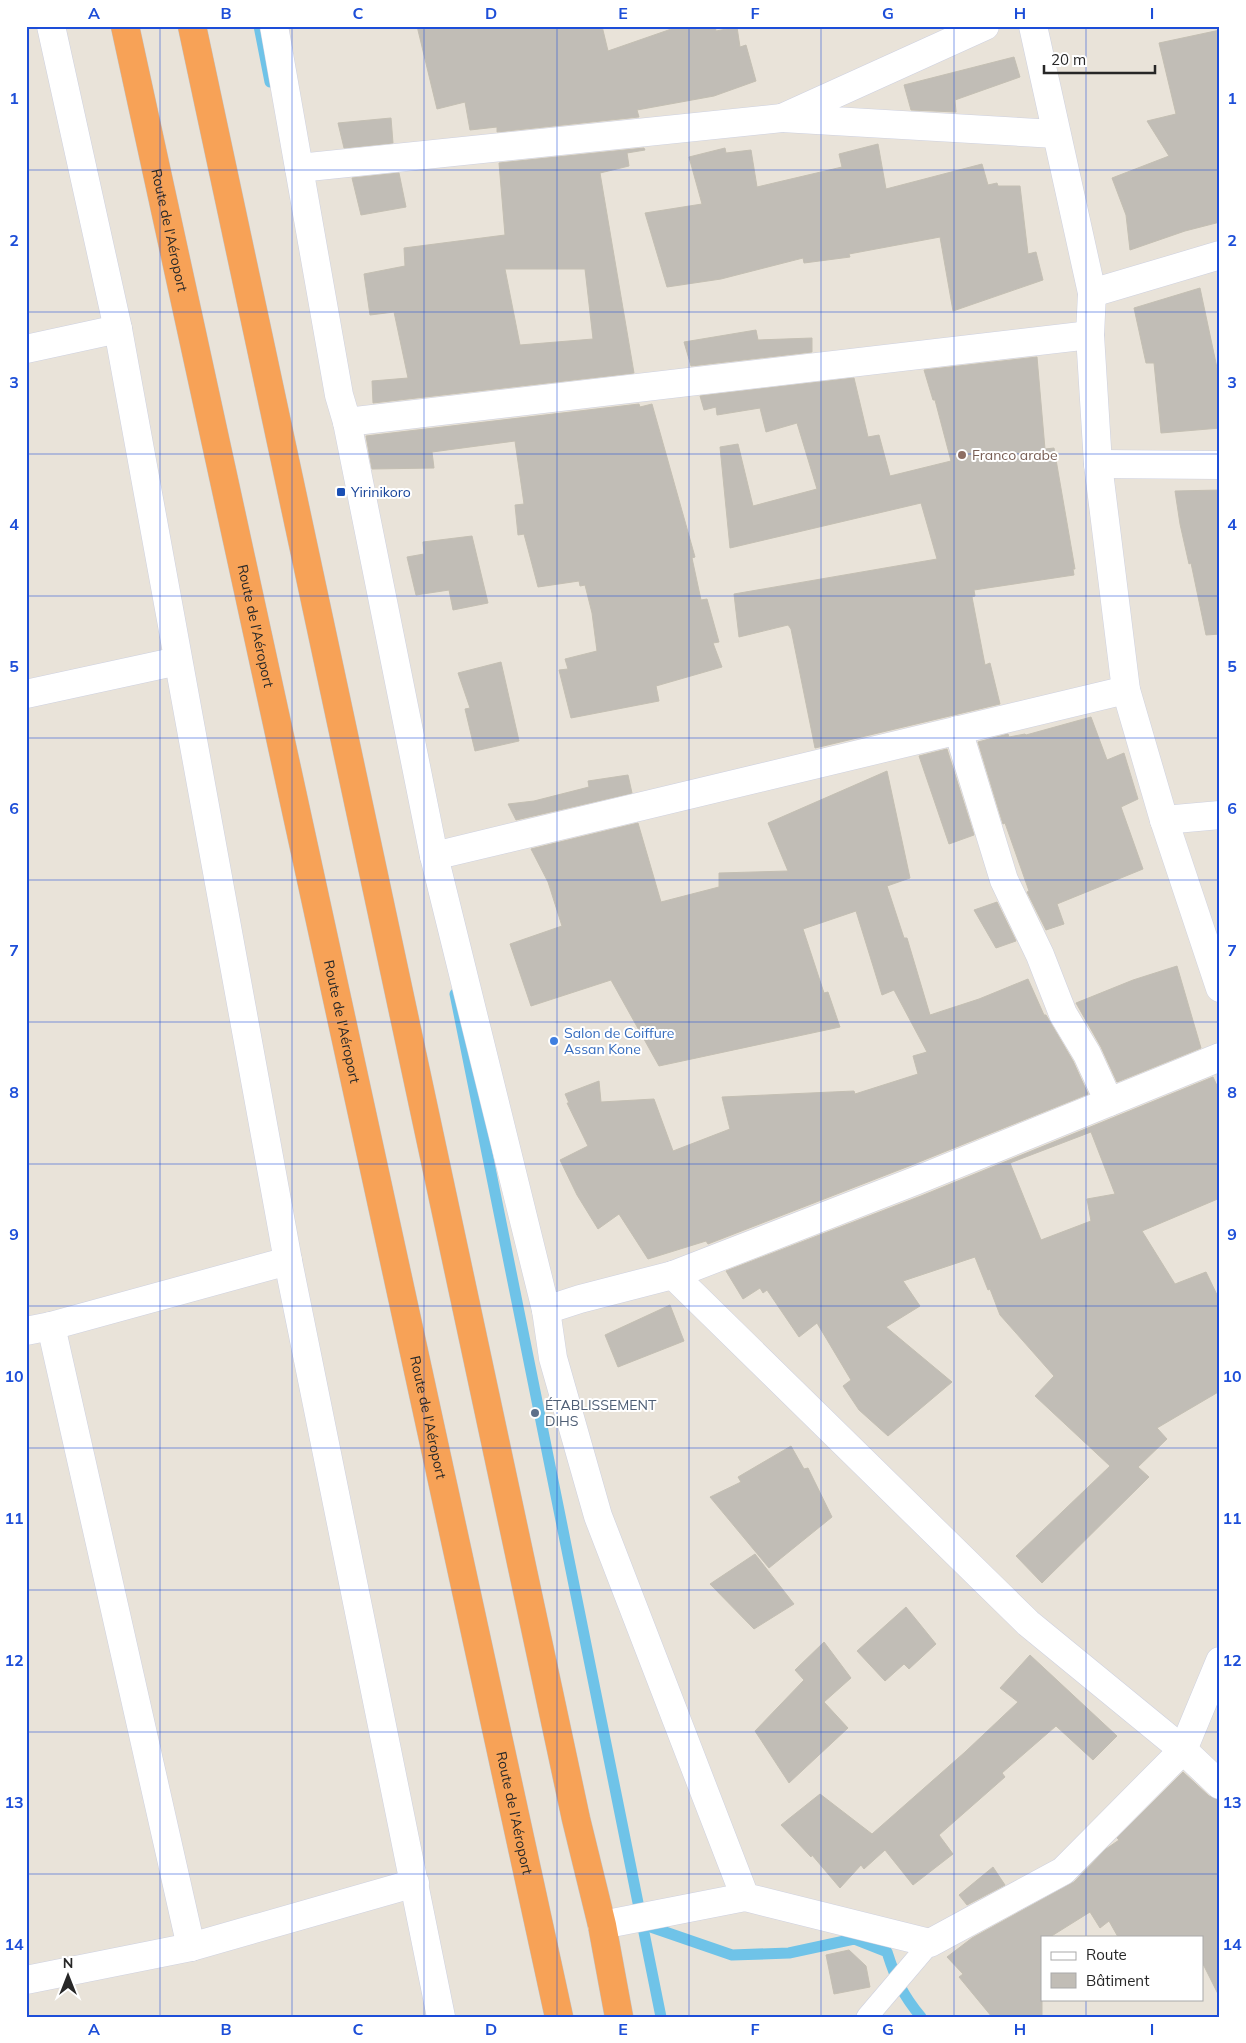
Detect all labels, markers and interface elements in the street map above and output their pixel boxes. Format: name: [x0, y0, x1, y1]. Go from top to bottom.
text: A: [88, 3, 100, 23]
text: B: [220, 3, 232, 23]
text: C: [353, 3, 364, 23]
text: D: [485, 3, 497, 23]
text: E: [618, 3, 628, 23]
text: F: [750, 3, 760, 23]
text: G: [882, 3, 894, 23]
text: H: [1014, 3, 1026, 23]
text: I: [1150, 3, 1154, 23]
scale bar: [1044, 42, 1155, 74]
text: 20 m: [1051, 50, 1086, 69]
text: 1: [9, 88, 19, 108]
text: 1: [1227, 88, 1237, 108]
street label: Route de l'Aéroport: [147, 167, 192, 294]
text: 2: [9, 230, 19, 250]
text: 2: [1227, 230, 1237, 250]
text: 3: [9, 372, 19, 392]
text: 3: [1227, 372, 1237, 392]
place label: Franco arabe: [972, 446, 1058, 464]
marker: Franco arabe: [956, 449, 968, 461]
place label: Yirinikoro: [350, 483, 411, 501]
marker: Yirinikoro: [335, 486, 347, 498]
text: 4: [9, 514, 19, 534]
text: 4: [1227, 514, 1237, 534]
street label: Route de l'Aéroport: [234, 563, 278, 689]
text: 5: [9, 656, 19, 676]
text: 5: [1227, 656, 1237, 676]
text: 6: [9, 798, 19, 818]
text: 6: [1227, 798, 1237, 818]
text: 7: [9, 940, 19, 960]
text: 7: [1227, 940, 1237, 960]
street label: Route de l'Aéroport: [320, 958, 364, 1085]
place label: Salon de Coiffure Assan Kone: [564, 1024, 674, 1058]
marker: Salon de Coiffure Assan Kone: [548, 1035, 560, 1047]
text: 8: [9, 1082, 19, 1102]
text: 8: [1227, 1082, 1237, 1102]
text: 9: [9, 1224, 19, 1244]
text: 9: [1227, 1224, 1237, 1244]
street label: Route de l'Aéroport: [406, 1354, 450, 1481]
text: 10: [4, 1366, 24, 1386]
text: 10: [1222, 1366, 1242, 1386]
place label: ÉTABLISSEMENT DIHS: [545, 1396, 657, 1430]
marker: ÉTABLISSEMENT DIHS: [529, 1407, 541, 1419]
text: 11: [4, 1508, 24, 1528]
text: 11: [1222, 1508, 1242, 1528]
text: 12: [4, 1650, 24, 1670]
text: 12: [1222, 1650, 1242, 1670]
street label: Route de l'Aéroport: [492, 1750, 537, 1876]
text: 13: [4, 1792, 24, 1812]
text: 13: [1222, 1792, 1242, 1812]
text: 14: [4, 1934, 24, 1954]
text: 14: [1222, 1934, 1242, 1954]
legend: [1041, 1936, 1204, 2000]
text: Route: [1086, 1945, 1127, 1964]
north arrow: [42, 1950, 92, 2000]
text: N: [63, 1954, 73, 1972]
text: Bâtiment: [1086, 1971, 1149, 1990]
text: A: [88, 2019, 100, 2039]
text: B: [220, 2019, 232, 2039]
text: C: [353, 2019, 364, 2039]
text: D: [485, 2019, 497, 2039]
text: E: [618, 2019, 628, 2039]
text: F: [750, 2019, 760, 2039]
text: G: [882, 2019, 894, 2039]
text: H: [1014, 2019, 1026, 2039]
text: I: [1150, 2019, 1154, 2039]

